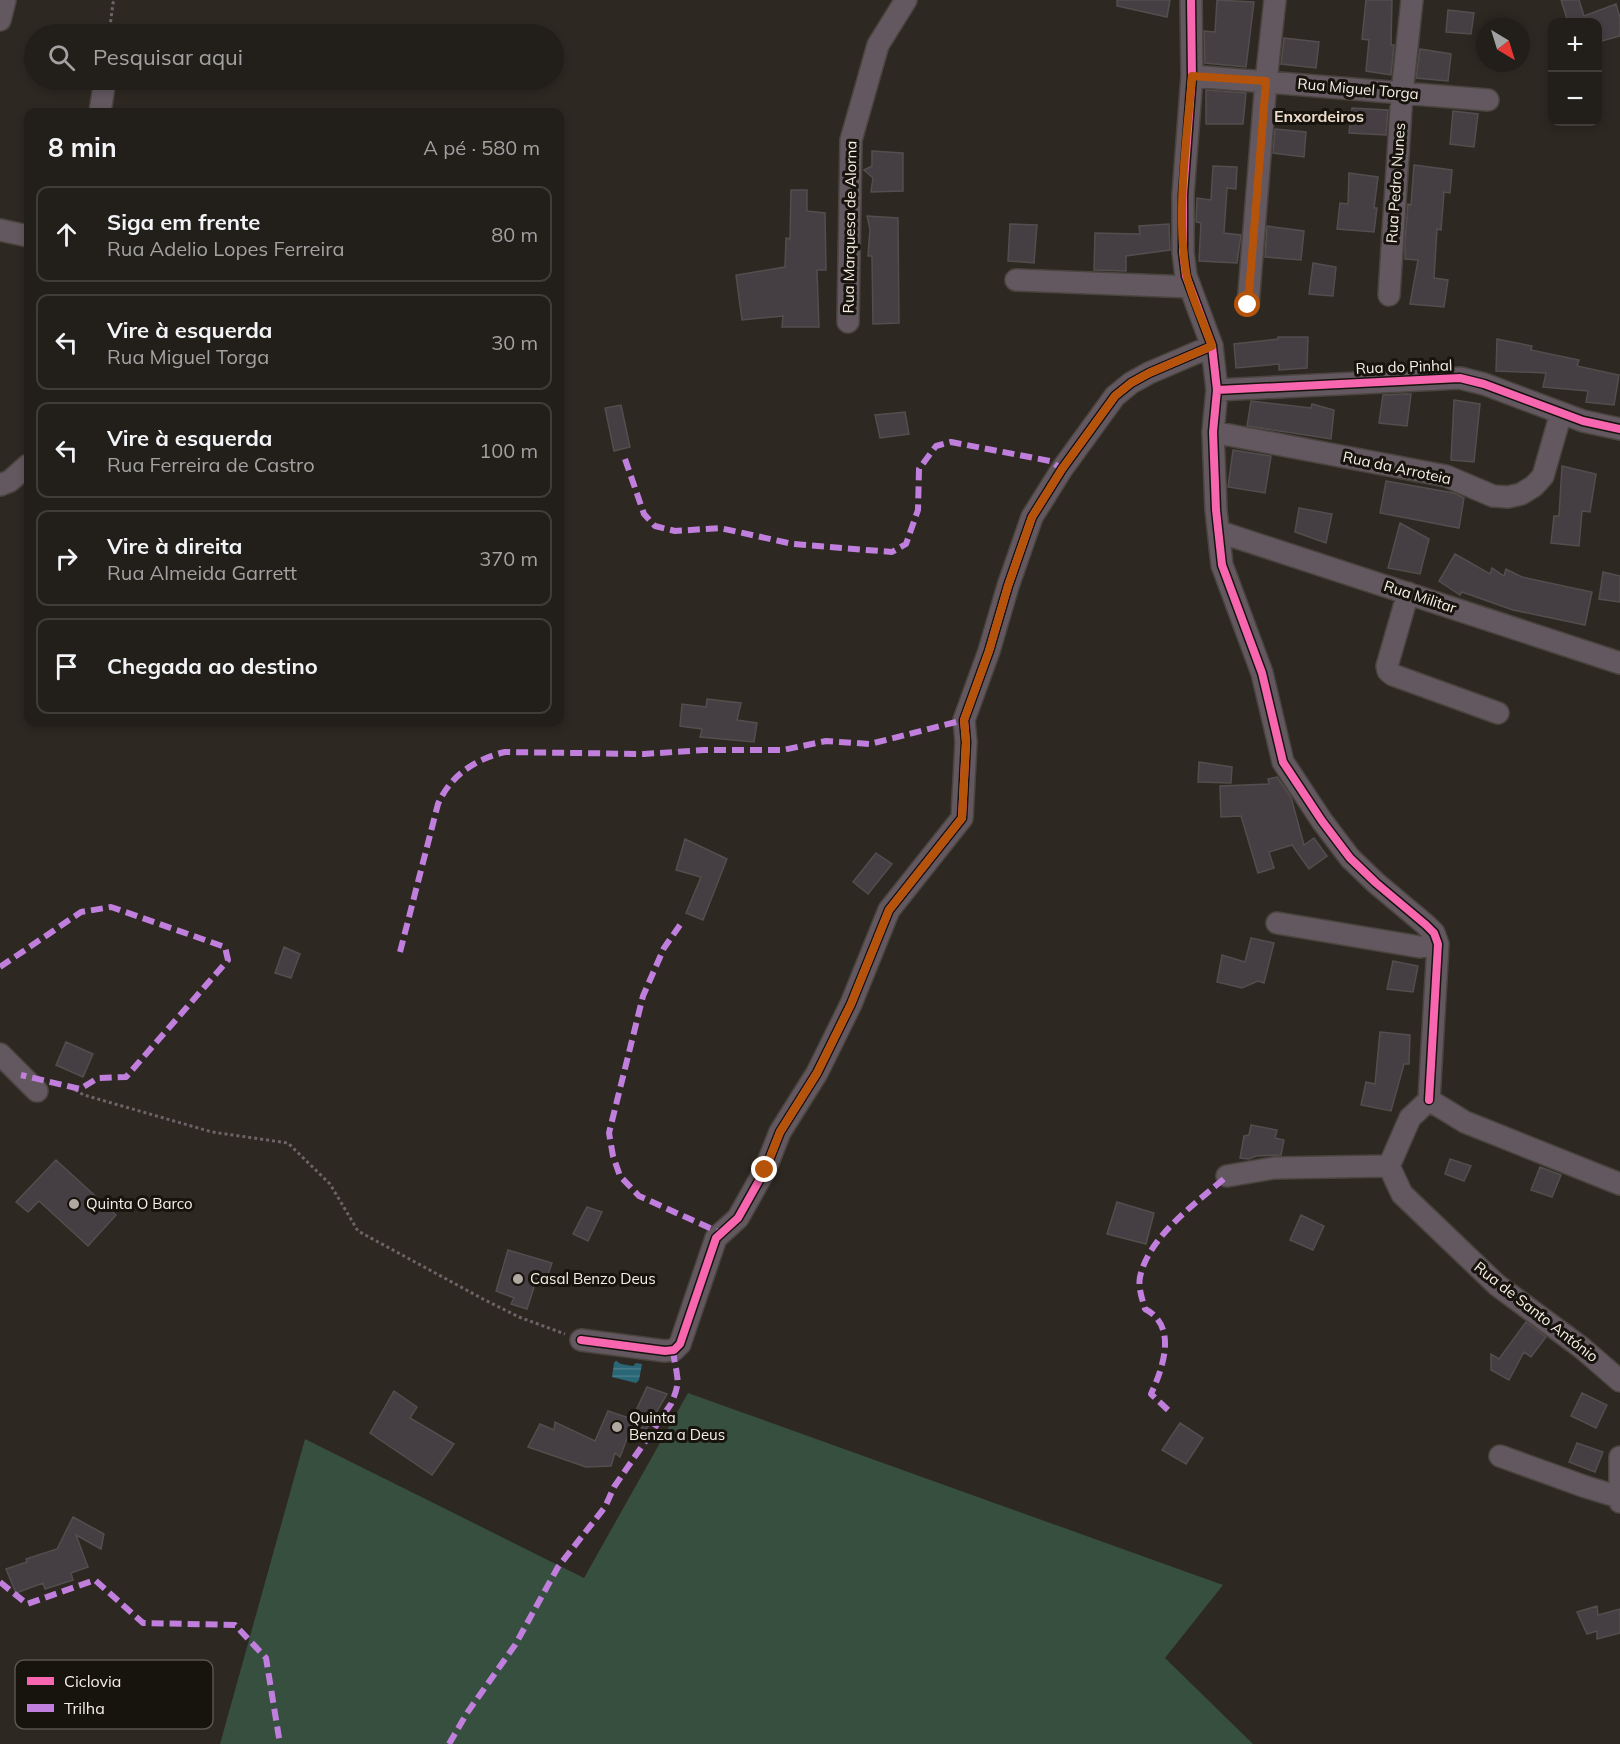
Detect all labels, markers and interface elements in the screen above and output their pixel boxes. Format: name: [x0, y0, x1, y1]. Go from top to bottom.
north arrow: [1476, 18, 1530, 72]
map controls: [1548, 18, 1602, 126]
button: +: [1548, 18, 1602, 72]
search box: [24, 24, 564, 90]
icon: search: [45, 41, 78, 74]
text: Pesquisar aqui: [93, 43, 243, 71]
button: −: [1548, 72, 1602, 126]
street label: Rua Miguel Torga: [1297, 74, 1419, 103]
district label: Enxordeiros: [1274, 106, 1364, 126]
street label: Rua Pedro Nunes: [1382, 122, 1409, 244]
text: 8 min: [48, 131, 117, 164]
text: A pé · 580 m: [423, 135, 540, 160]
street label: Rua Marquesa de Alorna: [838, 140, 861, 314]
text: Siga em frente: [107, 208, 260, 236]
icon: ahead: [50, 218, 83, 251]
text: 80 m: [491, 222, 538, 247]
text: Rua Adelio Lopes Ferreira: [107, 236, 344, 261]
route start: [1234, 291, 1260, 317]
text: Vire à esquerda: [107, 316, 272, 344]
icon: left: [50, 326, 83, 359]
text: 30 m: [491, 330, 538, 355]
text: Rua Miguel Torga: [107, 344, 269, 369]
street label: Rua do Pinhal: [1355, 355, 1453, 378]
text: Vire à esquerda: [107, 424, 272, 452]
icon: left: [50, 434, 83, 467]
text: 100 m: [479, 438, 538, 463]
street label: Rua da Arroteia: [1341, 447, 1453, 488]
text: Rua Ferreira de Castro: [107, 452, 315, 477]
text: Vire à direita: [107, 532, 242, 560]
icon: right: [50, 542, 83, 575]
text: 370 m: [479, 546, 538, 571]
text: Rua Almeida Garrett: [107, 560, 297, 585]
street label: Rua Militar: [1381, 576, 1459, 617]
icon: arrive: [50, 650, 83, 683]
text: Chegada ao destino: [107, 652, 318, 680]
route end: [751, 1156, 777, 1182]
place label: Quinta O Barco: [86, 1194, 193, 1213]
marker: Quinta O Barco: [67, 1197, 81, 1211]
street label: Rua de Santo António: [1470, 1257, 1602, 1366]
place label: Casal Benzo Deus: [530, 1269, 656, 1288]
marker: Casal Benzo Deus: [511, 1272, 525, 1286]
place label: Quinta Benza a Deus: [629, 1408, 725, 1444]
marker: Quinta Benza a Deus: [610, 1420, 624, 1434]
legend: [15, 1660, 213, 1729]
text: Ciclovia: [64, 1671, 121, 1691]
text: Trilha: [64, 1698, 105, 1718]

